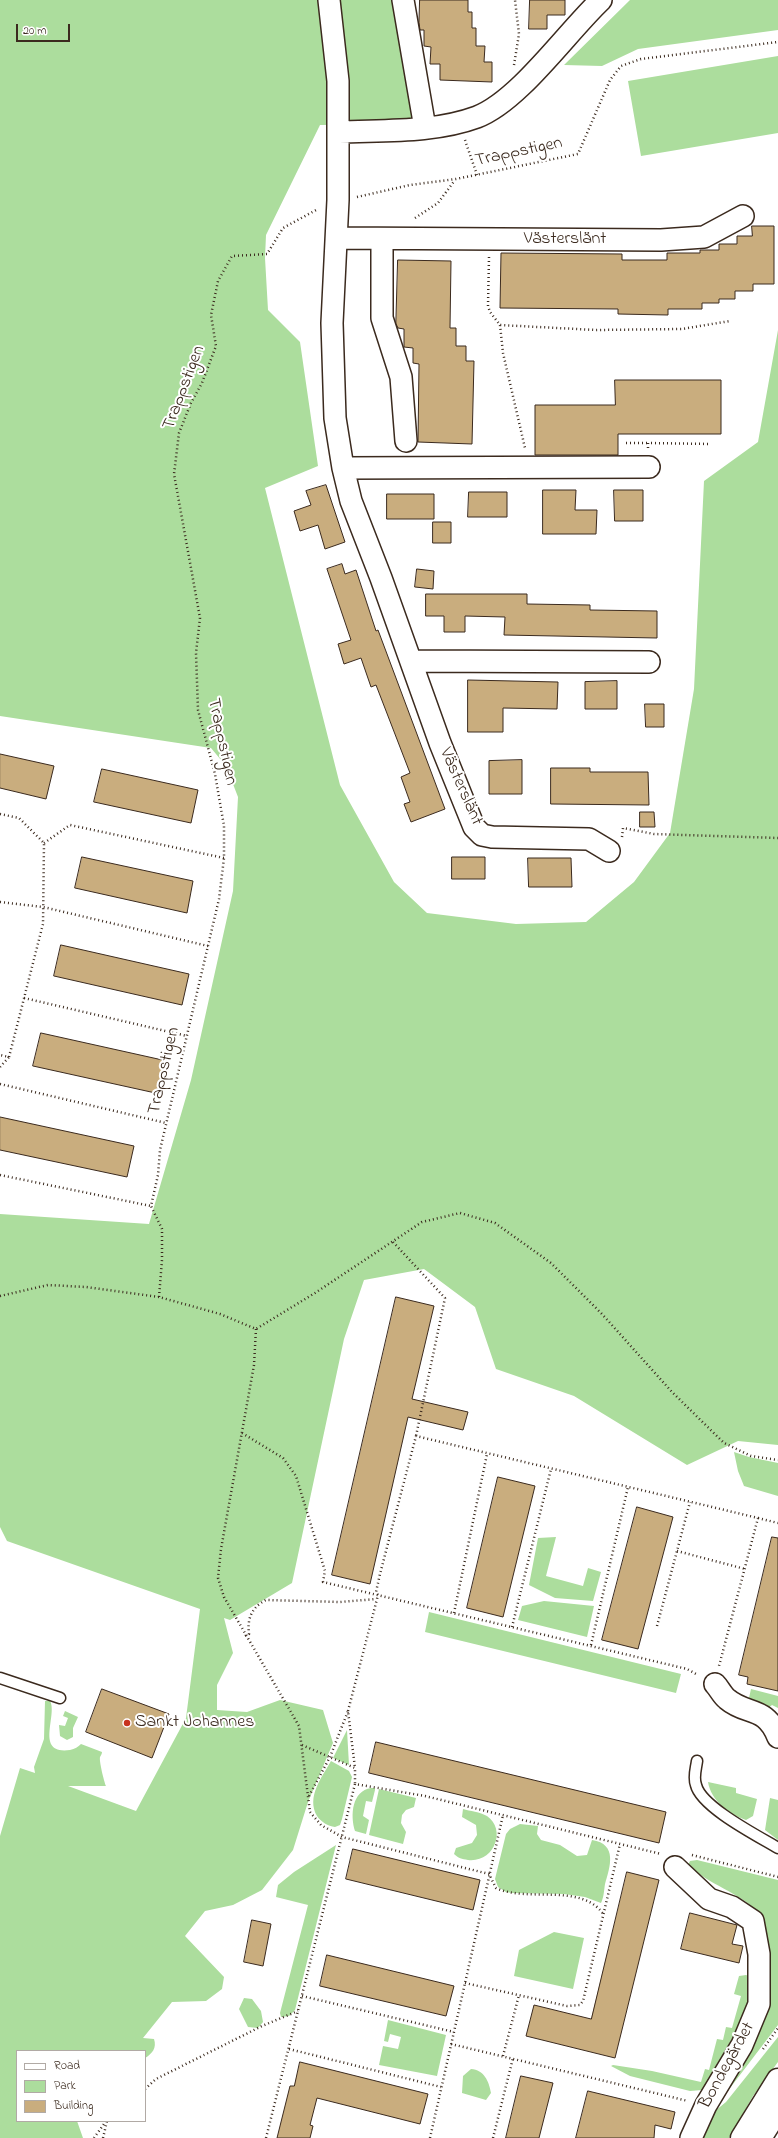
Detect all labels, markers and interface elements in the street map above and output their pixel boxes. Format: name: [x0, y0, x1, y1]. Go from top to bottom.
scale bar: [18, 16, 72, 42]
text: 20 m: [23, 22, 46, 40]
street label: Trappstigen: [473, 133, 565, 173]
street label: Västerslänt: [524, 229, 606, 251]
street label: Trappstigen: [159, 343, 211, 433]
street label: Trappstigen: [201, 696, 241, 788]
street label: Västerslänt: [433, 745, 487, 829]
street label: Trappstigen: [145, 1025, 185, 1117]
place label: Sankt Johannes: [135, 1712, 254, 1734]
marker: Sankt Johannes: [122, 1718, 132, 1728]
street label: Bondegärdet: [695, 2019, 761, 2113]
legend: [16, 2050, 146, 2122]
text: Road: [54, 2057, 80, 2075]
text: Park: [54, 2077, 76, 2095]
text: Building: [54, 2097, 93, 2115]

